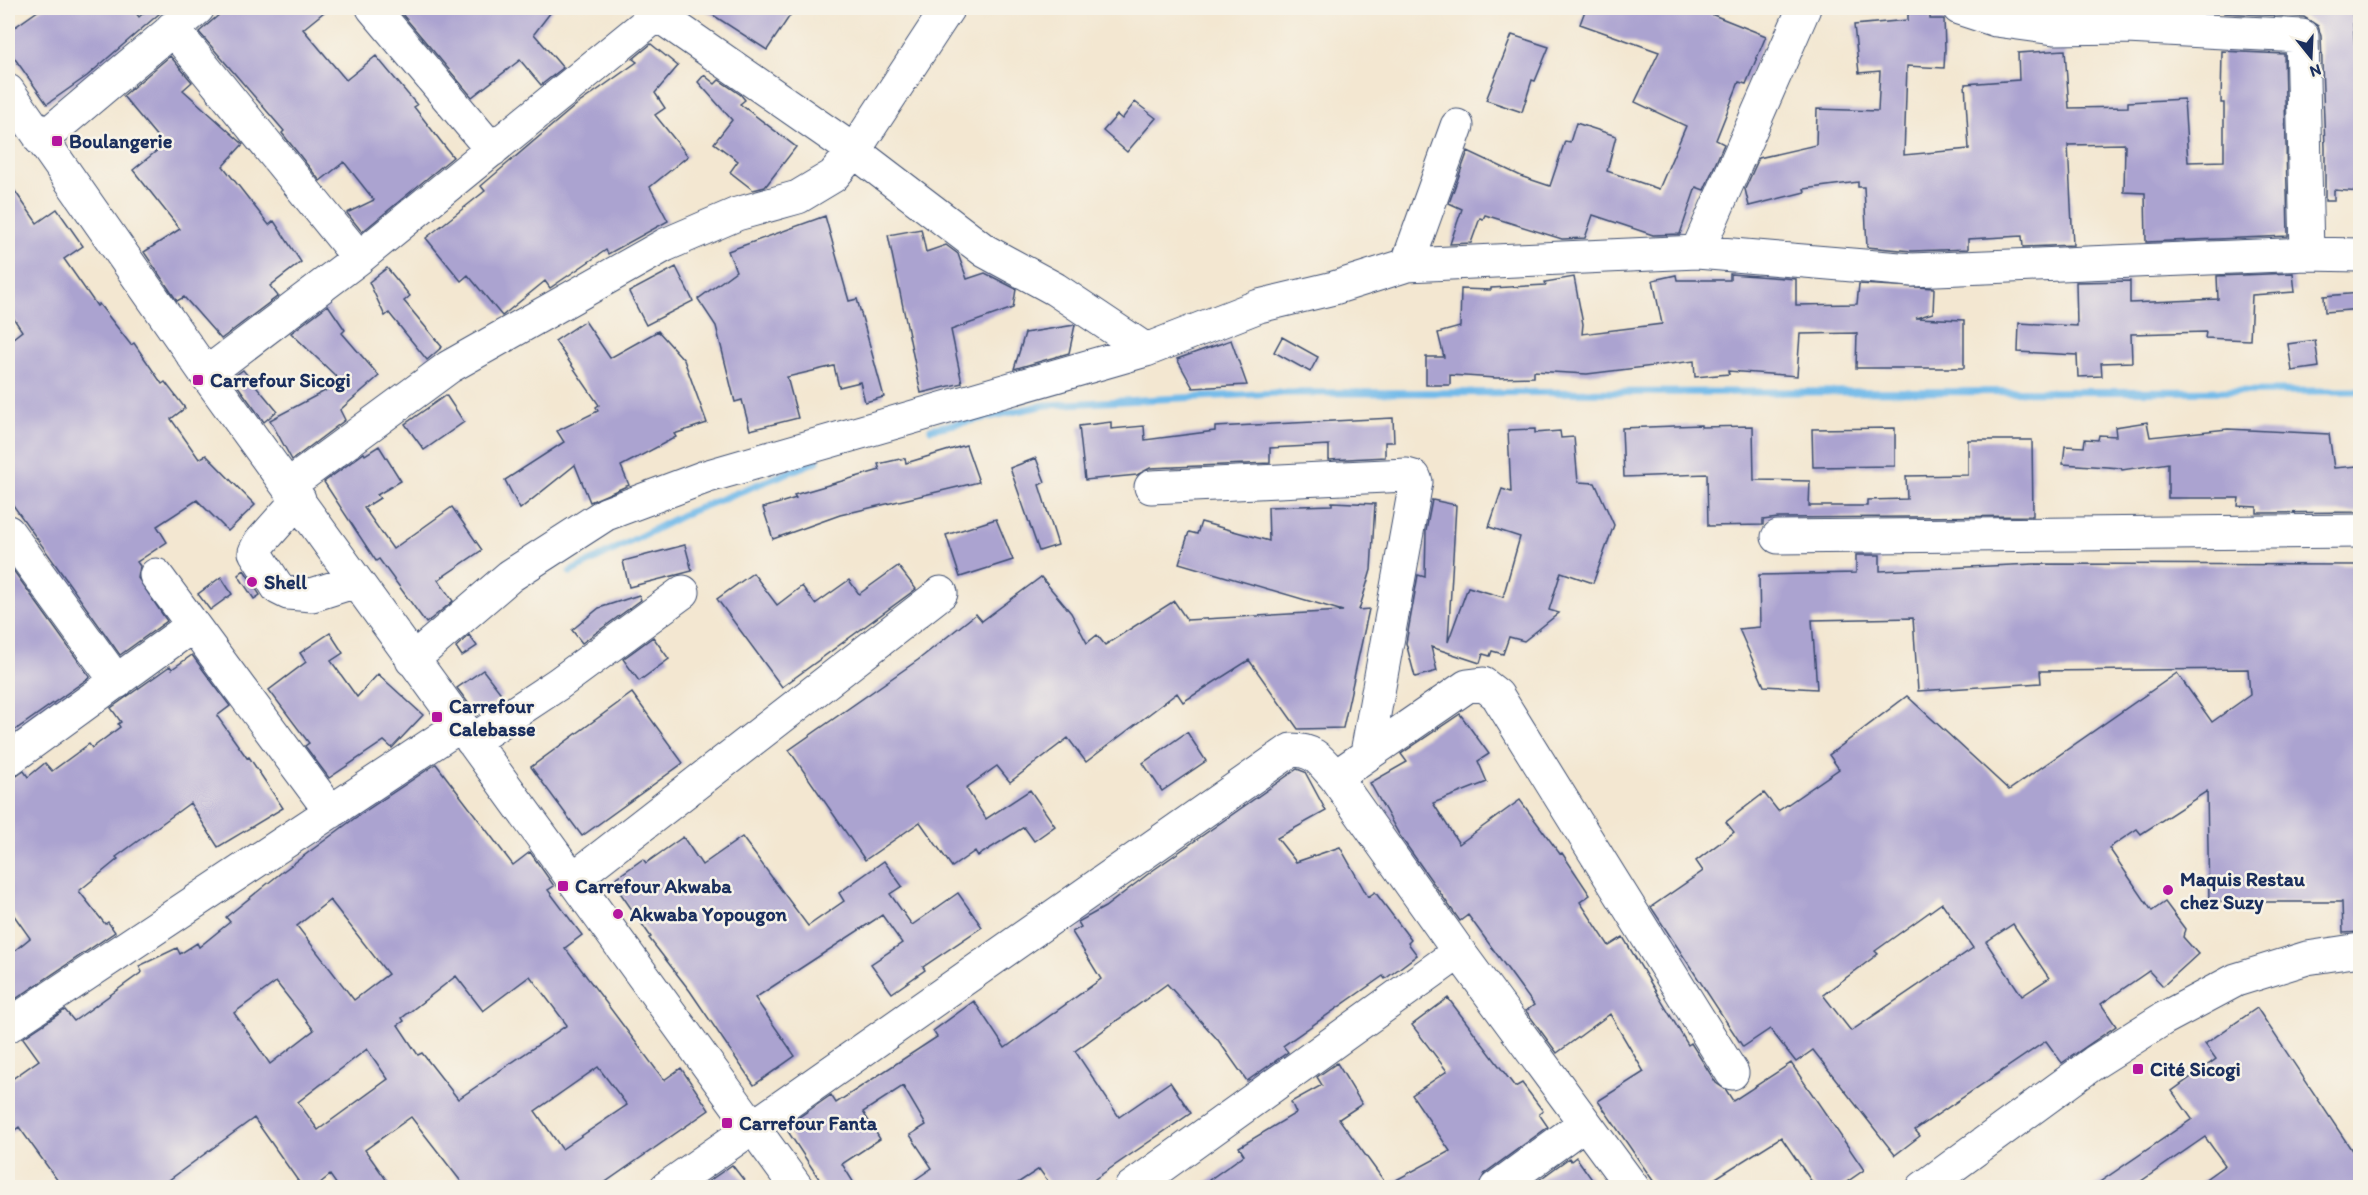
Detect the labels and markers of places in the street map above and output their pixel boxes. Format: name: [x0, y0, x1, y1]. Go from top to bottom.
place label: Boulangerie: [69, 129, 173, 154]
marker: Boulangerie: [50, 134, 64, 148]
place label: Carrefour Sicogi: [210, 368, 351, 393]
marker: Carrefour Sicogi: [191, 373, 205, 387]
place label: Shell: [264, 570, 307, 594]
marker: Shell: [245, 575, 259, 589]
place label: Carrefour Calebasse: [449, 694, 536, 741]
marker: Carrefour Calebasse: [430, 710, 444, 724]
place label: Maquis Restau chez Suzy: [2180, 867, 2306, 915]
place label: Carrefour Akwaba: [575, 874, 732, 898]
marker: Carrefour Akwaba: [556, 879, 570, 893]
marker: Maquis Restau chez Suzy: [2161, 883, 2175, 897]
place label: Akwaba Yopougon: [629, 902, 788, 927]
marker: Akwaba Yopougon: [611, 907, 625, 921]
place label: Cité Sicogi: [2150, 1057, 2241, 1082]
marker: Cité Sicogi: [2131, 1062, 2145, 1076]
place label: Carrefour Fanta: [739, 1111, 878, 1135]
marker: Carrefour Fanta: [720, 1116, 734, 1130]

